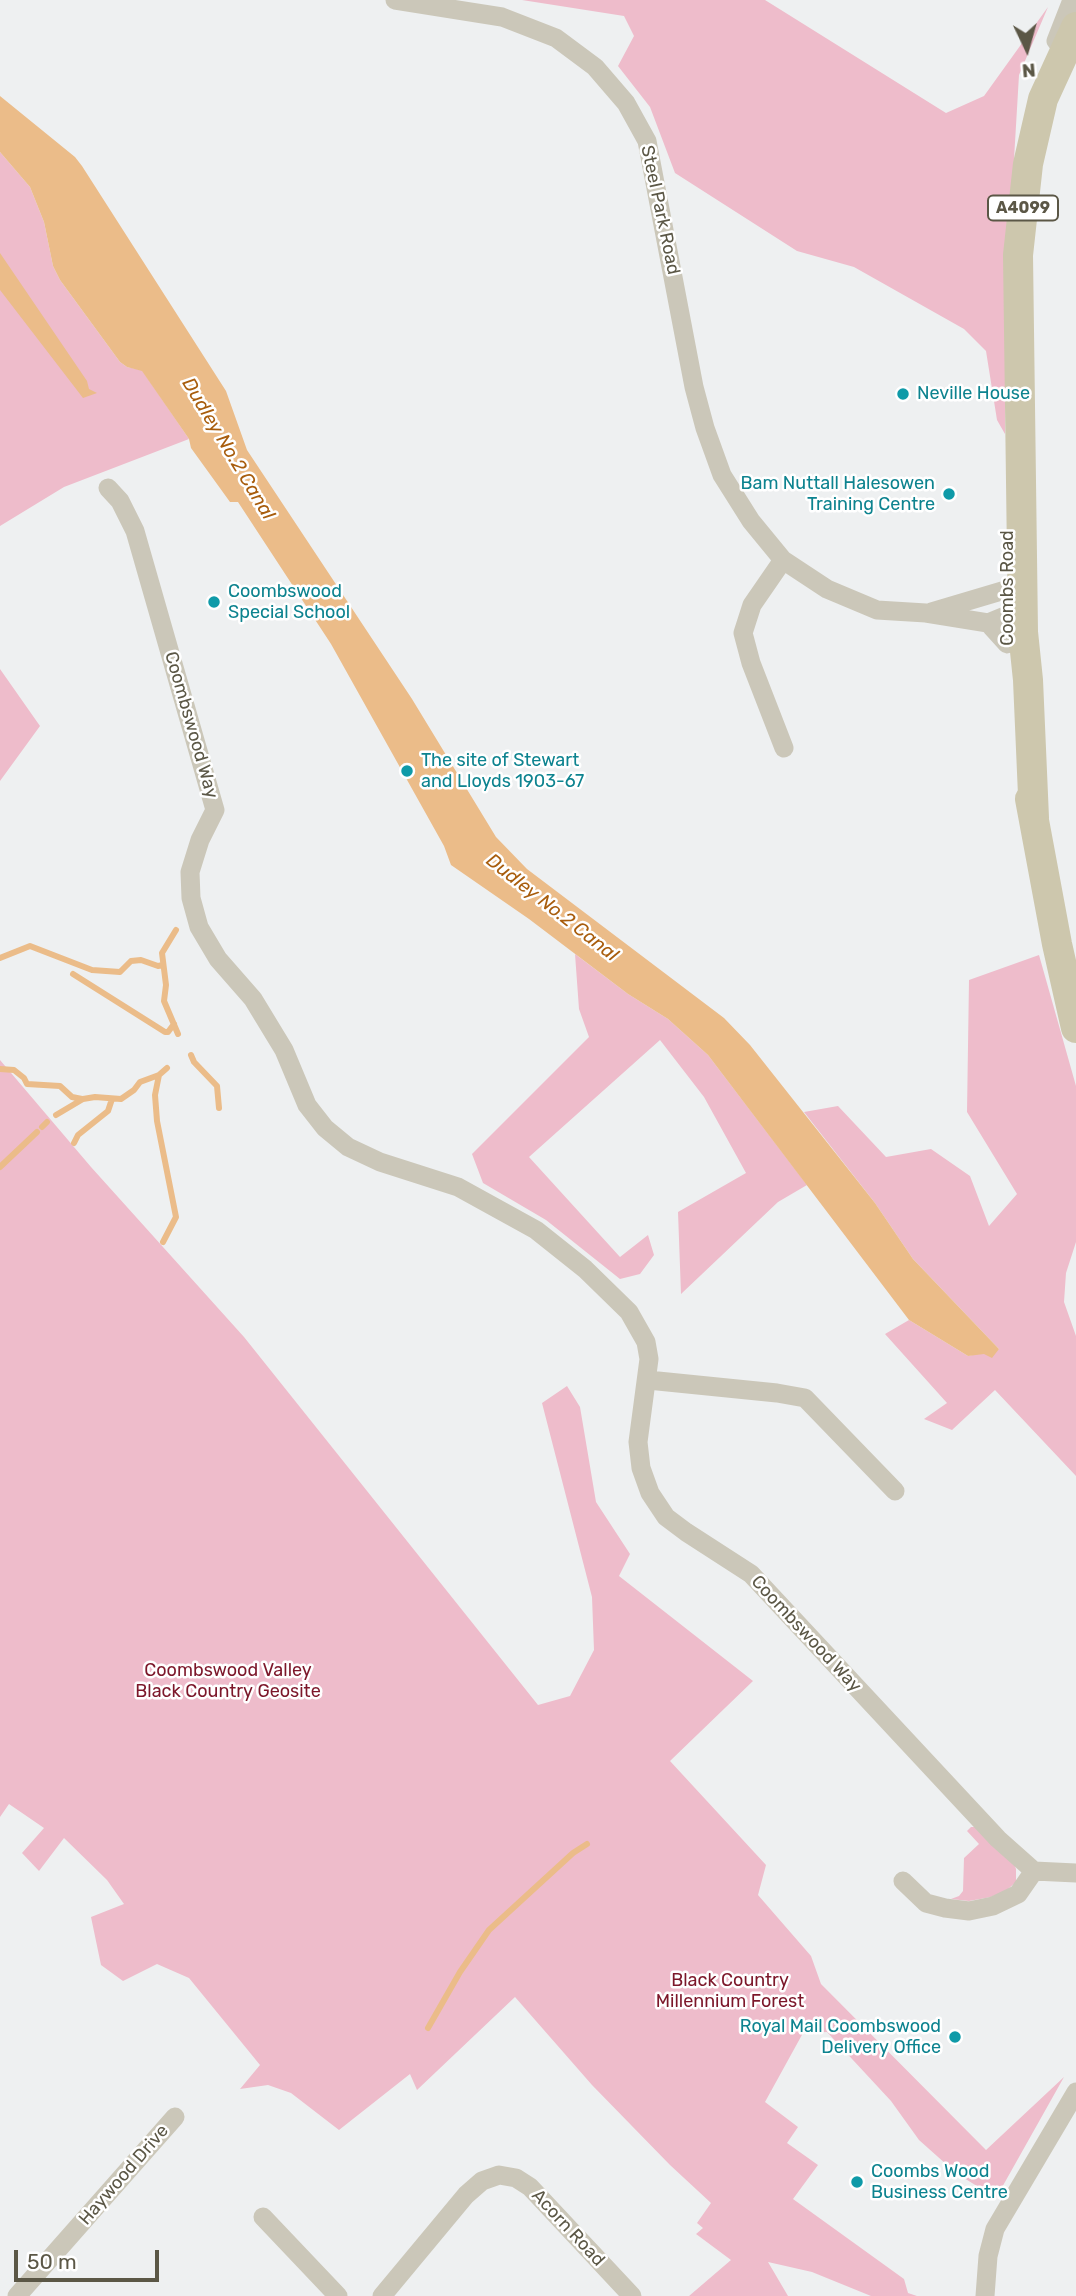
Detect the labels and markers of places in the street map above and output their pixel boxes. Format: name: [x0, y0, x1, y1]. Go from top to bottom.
place label: Neville House: [917, 383, 1030, 405]
marker: Neville House: [895, 386, 911, 402]
place label: Bam Nuttall Halesowen Training Centre: [740, 473, 935, 516]
marker: Bam Nuttall Halesowen Training Centre: [941, 486, 957, 502]
place label: Coombswood Special School: [228, 581, 350, 624]
marker: Coombswood Special School: [206, 594, 222, 610]
place label: The site of Stewart and Lloyds 1903-67: [421, 750, 584, 792]
marker: The site of Stewart and Lloyds 1903-67: [399, 763, 415, 779]
place label: Royal Mail Coombswood Delivery Office: [740, 2016, 941, 2058]
marker: Royal Mail Coombswood Delivery Office: [947, 2029, 963, 2045]
place label: Coombs Wood Business Centre: [871, 2161, 1008, 2204]
marker: Coombs Wood Business Centre: [849, 2174, 865, 2190]

